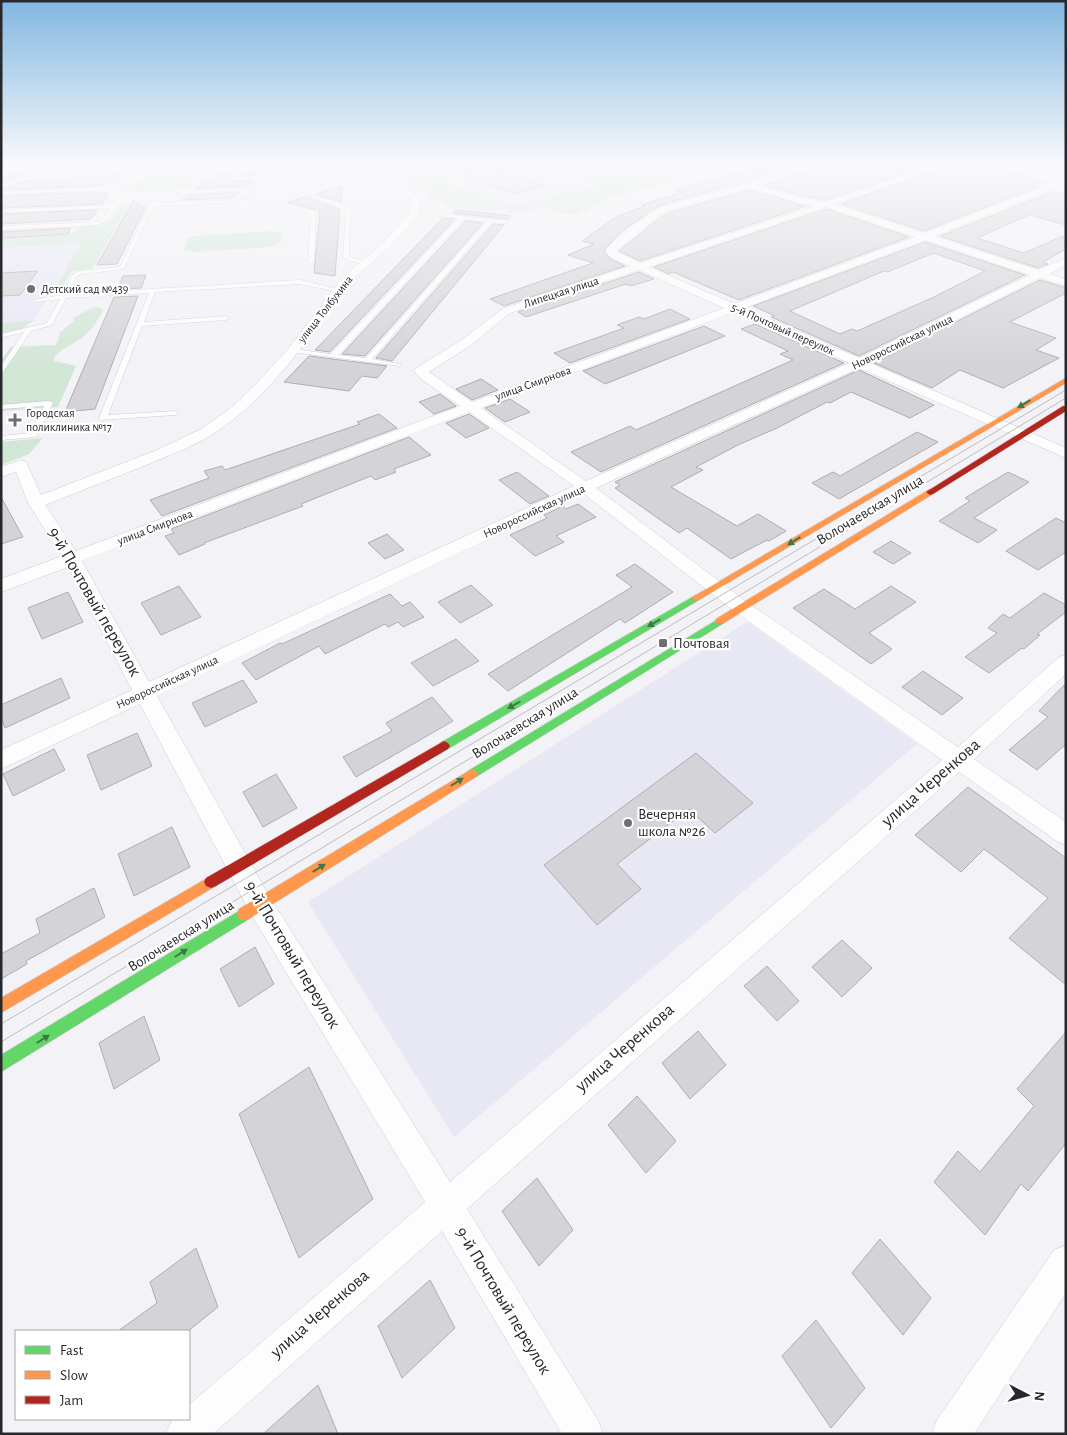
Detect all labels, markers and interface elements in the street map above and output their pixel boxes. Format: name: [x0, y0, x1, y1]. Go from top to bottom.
street label: улица Толбухина: [295, 273, 356, 346]
street label: Липецкая улица: [522, 274, 601, 311]
marker: Детский сад №439: [25, 283, 37, 295]
place label: Детский сад №439: [41, 283, 129, 295]
street label: 5-й Почтовый переулок: [729, 301, 837, 358]
street label: Новороссийская улица: [850, 312, 955, 373]
street label: улица Смирнова: [493, 364, 573, 404]
one-way arrow: [1017, 400, 1030, 409]
place label: Городская поликлиника №17: [26, 407, 112, 433]
marker: Городская поликлиника №17: [8, 413, 22, 427]
street label: Волочаевская улица: [814, 472, 926, 548]
street label: Новороссийская улица: [481, 482, 588, 541]
street label: улица Смирнова: [115, 507, 195, 548]
street label: 9-й Почтовый переулок: [44, 524, 144, 680]
one-way arrow: [787, 536, 800, 545]
one-way arrow: [647, 619, 660, 628]
place label: Почтовая: [673, 636, 730, 651]
marker: Почтовая: [657, 637, 669, 649]
street label: Новороссийская улица: [114, 653, 221, 712]
street label: Волочаевская улица: [469, 684, 581, 762]
one-way arrow: [507, 701, 520, 710]
street label: улица Черенкова: [877, 735, 984, 831]
one-way arrow: [451, 778, 464, 787]
place label: Вечерняя школа №26: [638, 807, 706, 839]
marker: Вечерняя школа №26: [622, 817, 634, 829]
one-way arrow: [313, 863, 326, 872]
street label: 9-й Почтовый переулок: [241, 878, 344, 1033]
street label: Волочаевская улица: [125, 897, 237, 975]
one-way arrow: [174, 949, 188, 958]
street label: улица Черенкова: [571, 1000, 678, 1096]
one-way arrow: [36, 1034, 49, 1043]
street label: 9-й Почтовый переулок: [452, 1224, 555, 1379]
street label: улица Черенкова: [266, 1266, 373, 1362]
legend: [15, 1330, 190, 1420]
text: Fast: [60, 1343, 84, 1358]
text: Slow: [60, 1368, 88, 1383]
north arrow: [1002, 1370, 1052, 1420]
text: N: [1031, 1391, 1046, 1402]
text: Jam: [60, 1393, 83, 1408]

